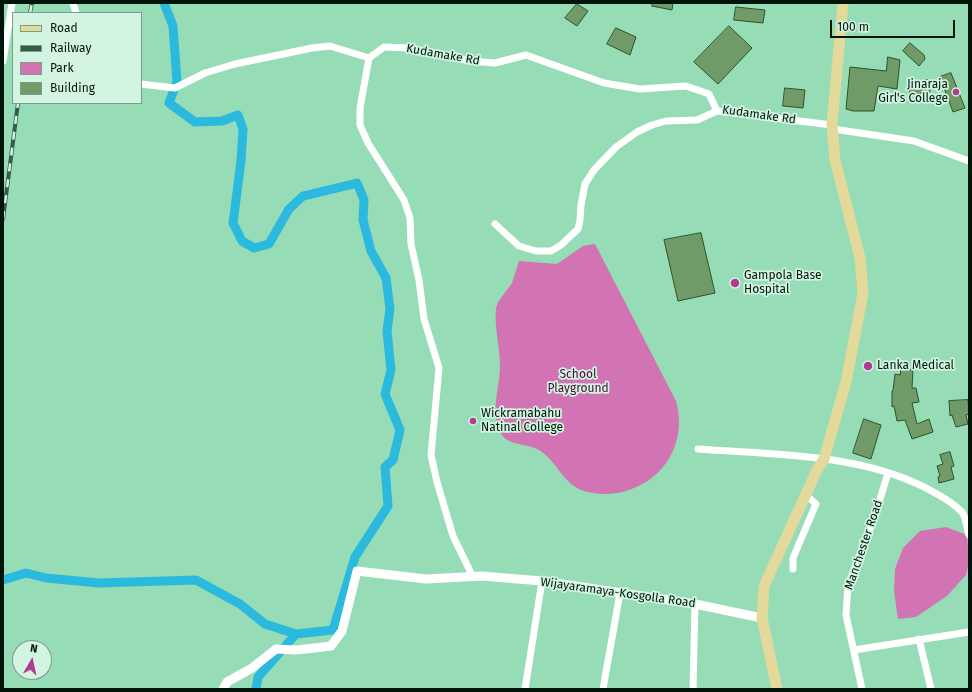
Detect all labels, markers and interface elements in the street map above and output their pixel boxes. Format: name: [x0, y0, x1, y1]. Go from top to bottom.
legend: [12, 12, 142, 104]
scale bar: [832, 12, 957, 38]
text: 100 m: [837, 20, 869, 34]
text: Road: [50, 21, 78, 35]
text: Railway: [50, 41, 91, 55]
street label: Kudamake Rd: [405, 41, 481, 69]
text: Park: [50, 61, 74, 75]
place label: Jinaraja Girl's College: [878, 78, 948, 106]
text: Building: [50, 81, 95, 95]
marker: Jinaraja Girl's College: [951, 87, 961, 97]
street label: Kudamake Rd: [721, 103, 797, 127]
place label: Gampola Base Hospital: [744, 269, 822, 297]
marker: Gampola Base Hospital: [729, 277, 741, 289]
place label: Lanka Medical: [877, 359, 954, 373]
marker: Lanka Medical: [862, 360, 874, 372]
park label: School Playground: [547, 368, 609, 396]
place label: Wickramabahu Natinal College: [481, 407, 563, 435]
marker: Wickramabahu Natinal College: [468, 416, 478, 426]
street label: Manchester Road: [842, 498, 886, 592]
street label: Wijayaramaya-Kosgolla Road: [540, 575, 696, 611]
north arrow: [12, 640, 52, 680]
text: N: [29, 642, 38, 656]

